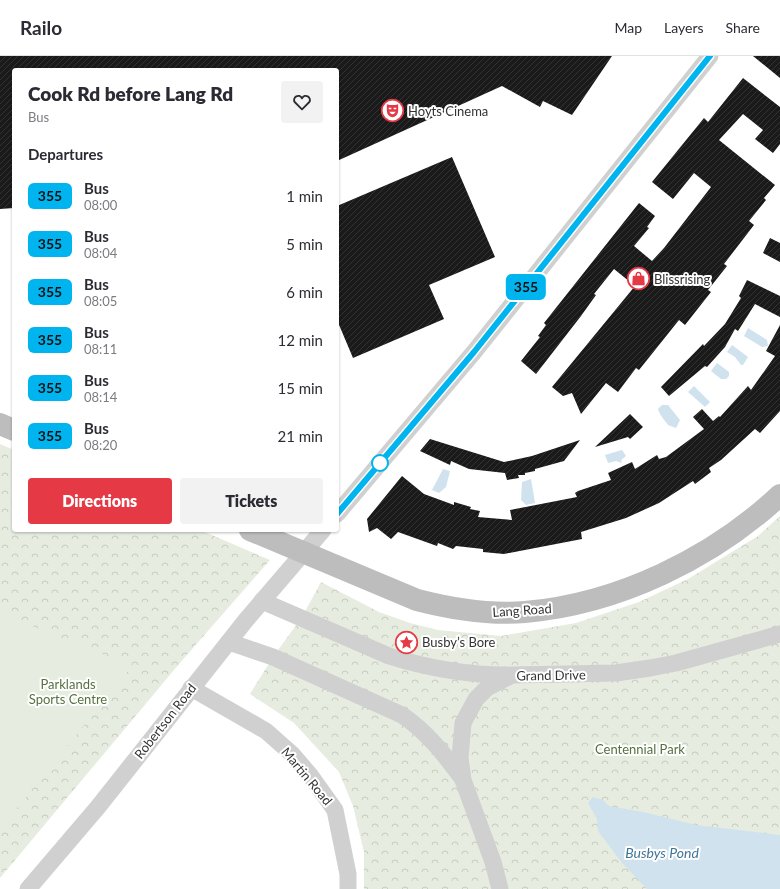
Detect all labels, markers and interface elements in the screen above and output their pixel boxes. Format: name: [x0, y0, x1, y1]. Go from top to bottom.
text: Railo: [20, 16, 62, 39]
text: Map: [614, 19, 642, 36]
text: Layers: [664, 19, 704, 36]
text: Share: [726, 19, 760, 36]
button: heart: [281, 81, 323, 123]
text: Cook Rd before Lang Rd: [28, 82, 233, 105]
theatre icon: Hoyts Cinema: [379, 98, 405, 124]
place label: Hoyts Cinema: [408, 103, 488, 119]
text: Bus: [28, 109, 49, 125]
text: Departures: [28, 145, 103, 163]
text: Bus: [84, 179, 109, 197]
text: 355: [38, 187, 62, 204]
text: 1 min: [286, 187, 323, 205]
text: 08:00: [84, 197, 117, 213]
text: Bus: [84, 227, 109, 245]
text: 355: [38, 235, 62, 252]
text: 5 min: [286, 235, 323, 253]
text: 08:04: [84, 245, 117, 261]
shop icon: Blissrising: [626, 266, 652, 292]
place label: Blissrising: [654, 271, 711, 287]
line badge: 355: [503, 274, 549, 300]
text: Bus: [84, 275, 109, 293]
text: 355: [514, 278, 538, 295]
text: 355: [38, 283, 62, 300]
text: 6 min: [286, 283, 323, 301]
text: 08:05: [84, 293, 117, 309]
text: Bus: [84, 323, 109, 341]
text: 355: [38, 331, 62, 348]
text: 12 min: [277, 331, 323, 349]
text: 08:11: [84, 341, 117, 357]
text: Bus: [84, 371, 109, 389]
text: 355: [38, 379, 62, 396]
text: 15 min: [277, 379, 323, 397]
text: 08:14: [84, 389, 117, 405]
text: Bus: [84, 419, 109, 437]
text: 355: [38, 427, 62, 444]
text: 21 min: [277, 427, 323, 445]
text: 08:20: [84, 437, 117, 453]
unlabelled marker: [371, 454, 389, 472]
button: Directions: [28, 478, 172, 524]
button: Tickets: [180, 478, 323, 524]
street label: Lang Road: [492, 600, 552, 620]
place icon: Busby’s Bore: [394, 629, 420, 655]
place label: Busby’s Bore: [422, 634, 496, 650]
street label: Grand Drive: [516, 666, 586, 684]
park label: Parklands Sports Centre: [29, 676, 107, 707]
street label: Robertson Road: [131, 680, 199, 762]
park label: Centennial Park: [595, 741, 685, 757]
street label: Martin Road: [278, 744, 336, 808]
water label: Busbys Pond: [625, 844, 699, 861]

